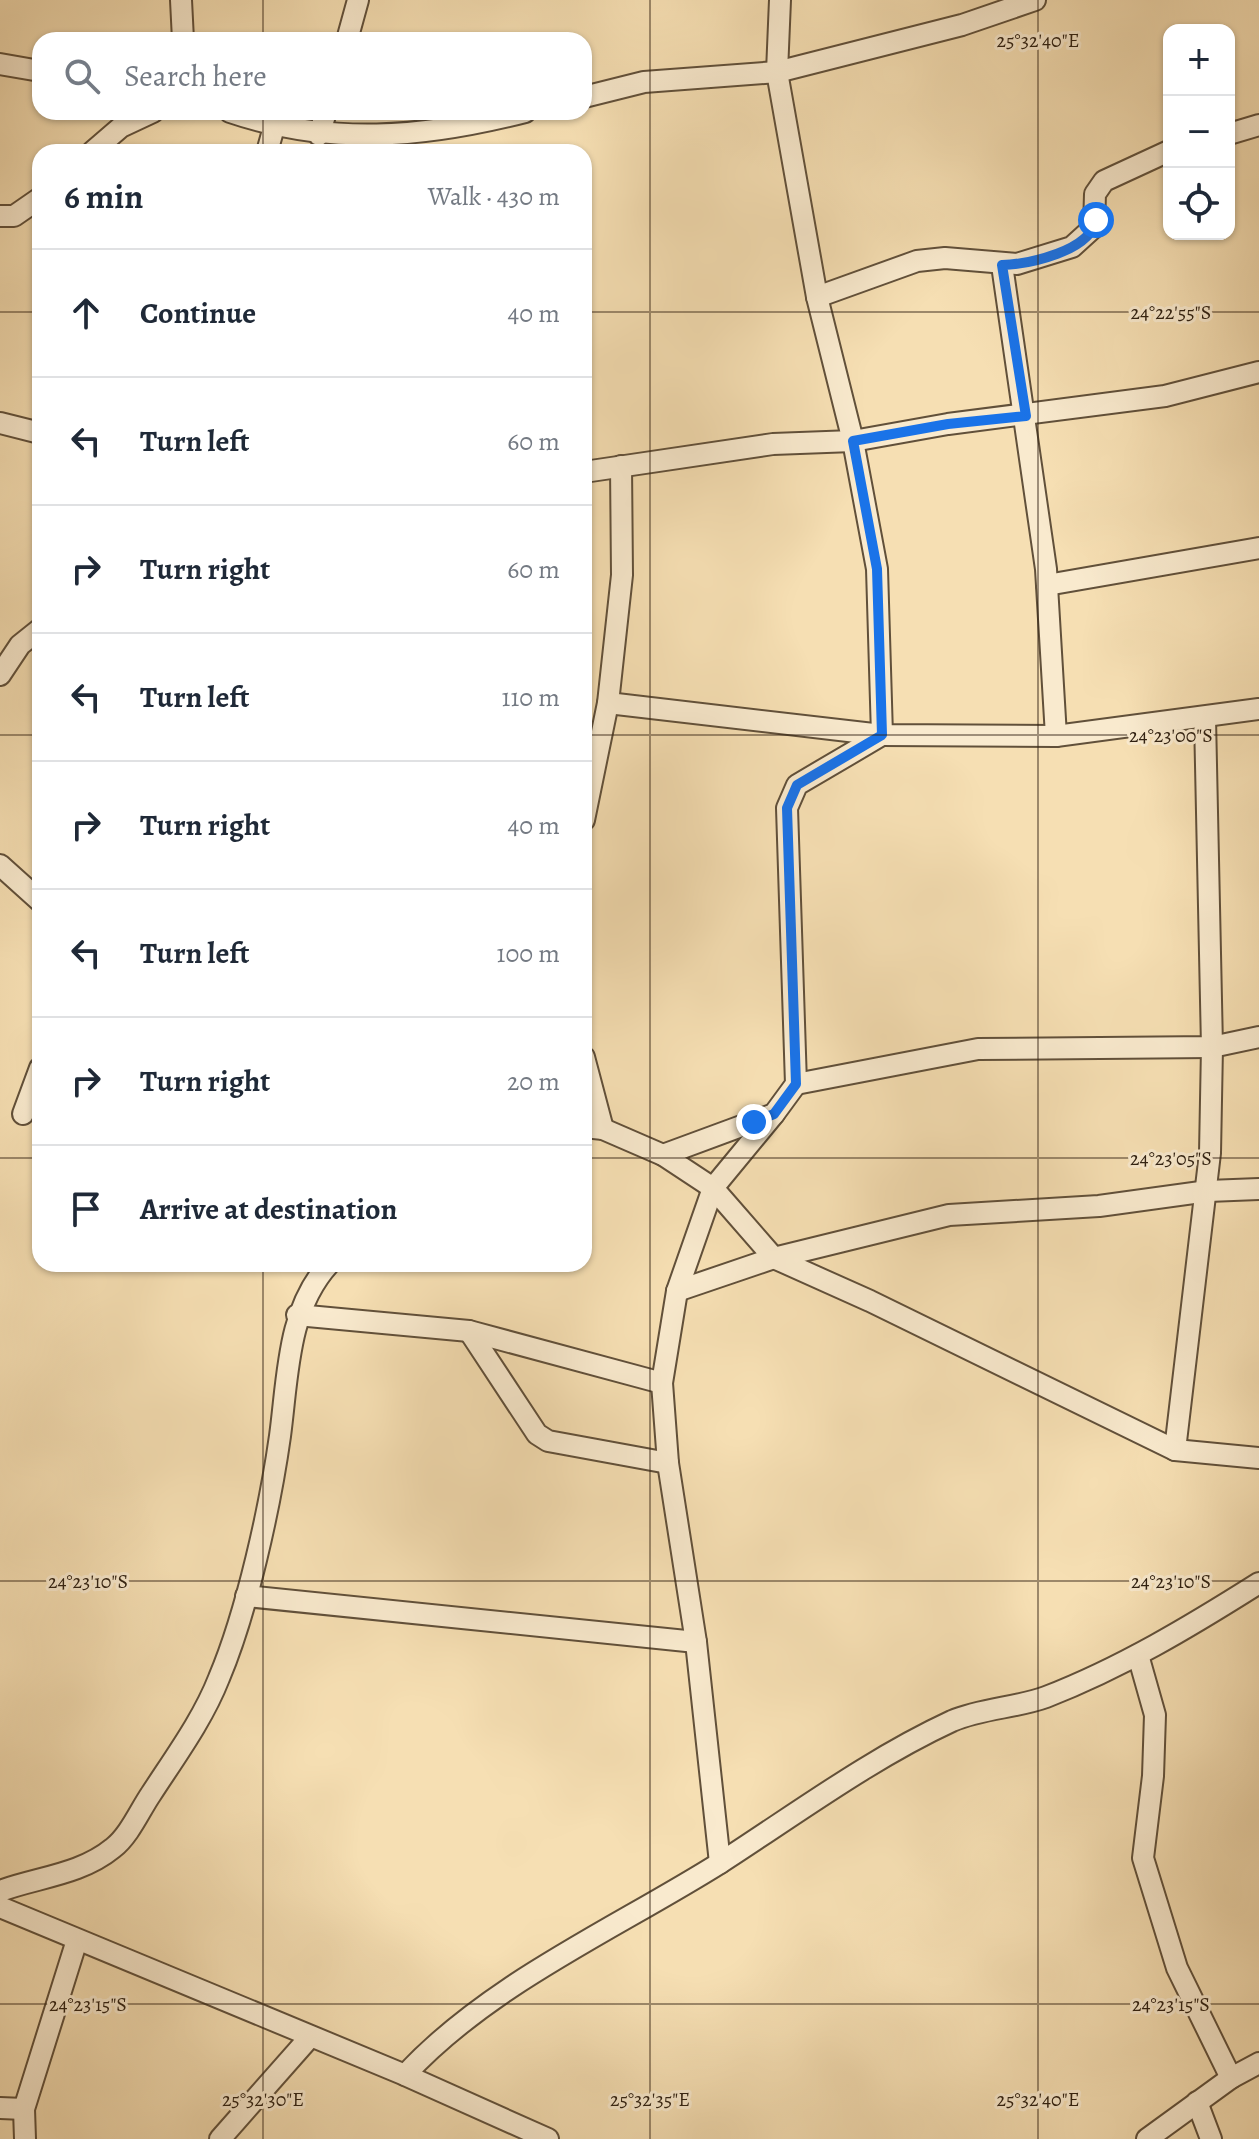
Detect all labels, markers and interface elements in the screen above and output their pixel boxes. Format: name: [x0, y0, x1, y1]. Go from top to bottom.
map controls: [1163, 24, 1235, 240]
button: +: [1163, 24, 1235, 96]
text: 25°32'40"E: [997, 27, 1079, 54]
search box: [32, 32, 592, 120]
icon: search: [60, 54, 104, 98]
text: Search here: [124, 56, 267, 96]
button: −: [1163, 96, 1235, 168]
button: locate: [1163, 168, 1235, 240]
text: 6 min: [64, 173, 143, 220]
text: Walk · 430 m: [428, 179, 560, 214]
route start: [1078, 202, 1114, 238]
icon: ahead: [64, 291, 108, 335]
text: Continue: [140, 293, 256, 333]
text: 40 m: [508, 296, 560, 331]
text: 24°22'55"S: [1131, 299, 1211, 326]
icon: left: [64, 419, 108, 463]
text: Turn left: [140, 421, 249, 461]
text: 60 m: [507, 424, 560, 459]
icon: right: [64, 547, 108, 591]
text: Turn right: [140, 549, 270, 589]
text: 60 m: [507, 552, 560, 587]
icon: left: [64, 675, 108, 719]
text: Turn left: [140, 677, 249, 717]
text: 110 m: [502, 680, 560, 715]
text: 24°23'00"S: [1129, 722, 1213, 749]
icon: right: [64, 803, 108, 847]
text: Turn right: [140, 805, 270, 845]
text: 40 m: [508, 808, 560, 843]
icon: left: [64, 931, 108, 975]
text: Turn left: [140, 933, 249, 973]
text: 100 m: [497, 936, 560, 971]
icon: right: [64, 1059, 108, 1103]
text: Turn right: [140, 1061, 270, 1101]
text: 20 m: [507, 1064, 560, 1099]
route end: [736, 1104, 772, 1140]
text: 24°23'05"S: [1130, 1145, 1212, 1172]
icon: arrive: [64, 1187, 108, 1231]
text: Arrive at destination: [140, 1189, 397, 1229]
text: 24°23'10"S: [48, 1568, 128, 1595]
text: 24°23'10"S: [1131, 1568, 1211, 1595]
text: 24°23'15"S: [49, 1991, 127, 2018]
text: 24°23'15"S: [1132, 1991, 1210, 2018]
text: 25°32'30"E: [222, 2086, 304, 2113]
text: 25°32'35"E: [610, 2086, 690, 2113]
text: 25°32'40"E: [997, 2086, 1079, 2113]

